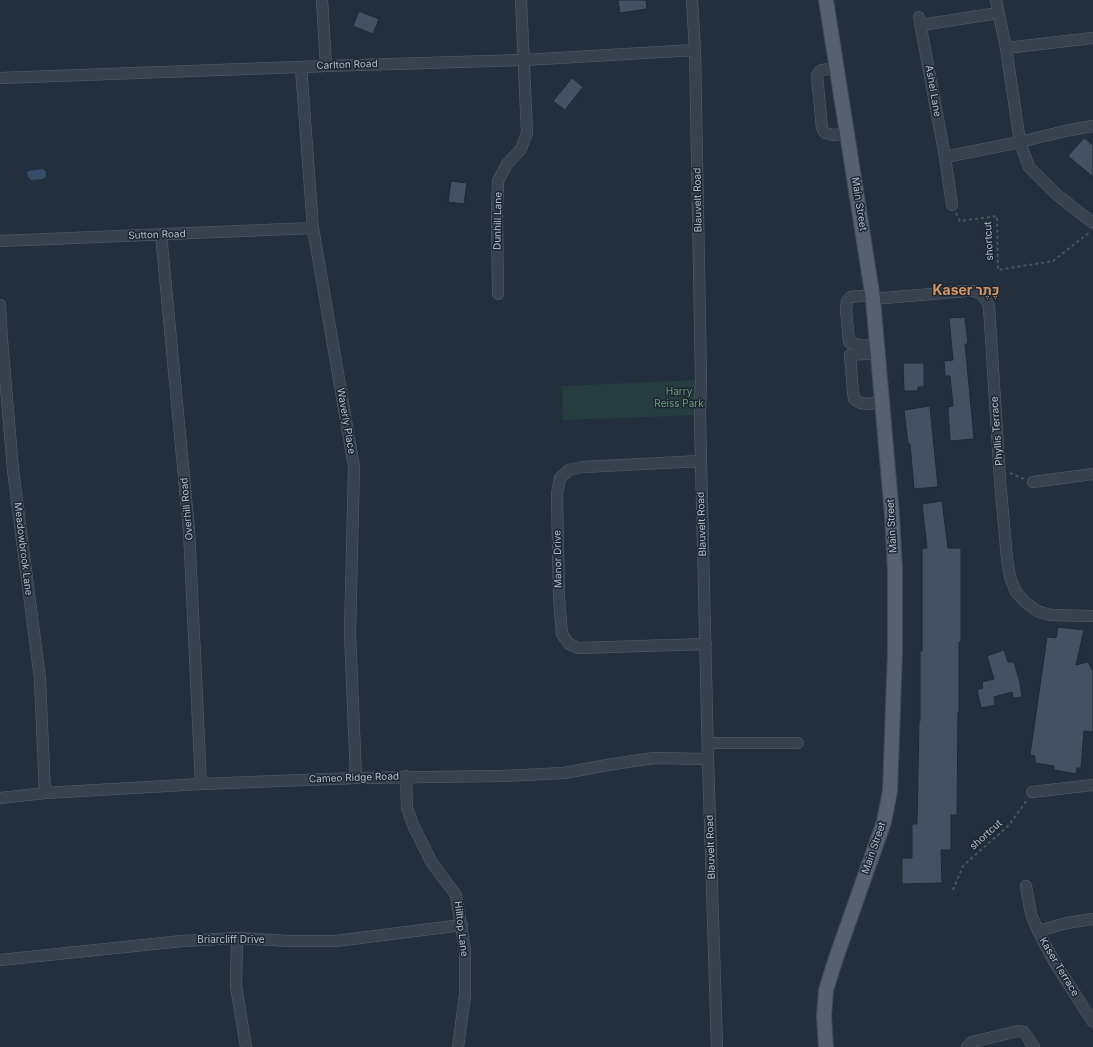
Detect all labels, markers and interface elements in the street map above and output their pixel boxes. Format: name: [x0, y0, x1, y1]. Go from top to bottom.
street label: Carlton Road: [316, 58, 378, 72]
street label: Ashel Lane: [923, 64, 943, 118]
street label: Blauvelt Road: [691, 168, 705, 232]
street label: Main Street: [849, 176, 869, 232]
street label: Dunhill Lane: [491, 192, 505, 250]
street label: shortcut: [982, 221, 996, 261]
street label: Sutton Road: [128, 228, 186, 242]
district label: Kaser כֶּתֶר: [932, 283, 1000, 299]
park label: Harry Reiss Park: [654, 386, 704, 410]
street label: Waverly Place: [334, 387, 358, 455]
street label: Phyllis Terrace: [989, 396, 1005, 466]
street label: Overhill Road: [178, 477, 196, 541]
street label: Blauvelt Road: [695, 492, 709, 556]
street label: Main Street: [885, 499, 899, 553]
street label: Meadowbrook Lane: [11, 502, 35, 596]
street label: Manor Drive: [551, 530, 565, 588]
street label: Cameo Ridge Road: [309, 770, 399, 786]
street label: Blauvelt Road: [704, 815, 718, 879]
street label: shortcut: [967, 817, 1005, 853]
street label: Main Street: [860, 821, 888, 875]
street label: Hilltop Lane: [452, 900, 470, 958]
street label: Briarcliff Drive: [197, 934, 265, 946]
street label: Kaser Terrace: [1037, 935, 1081, 999]

